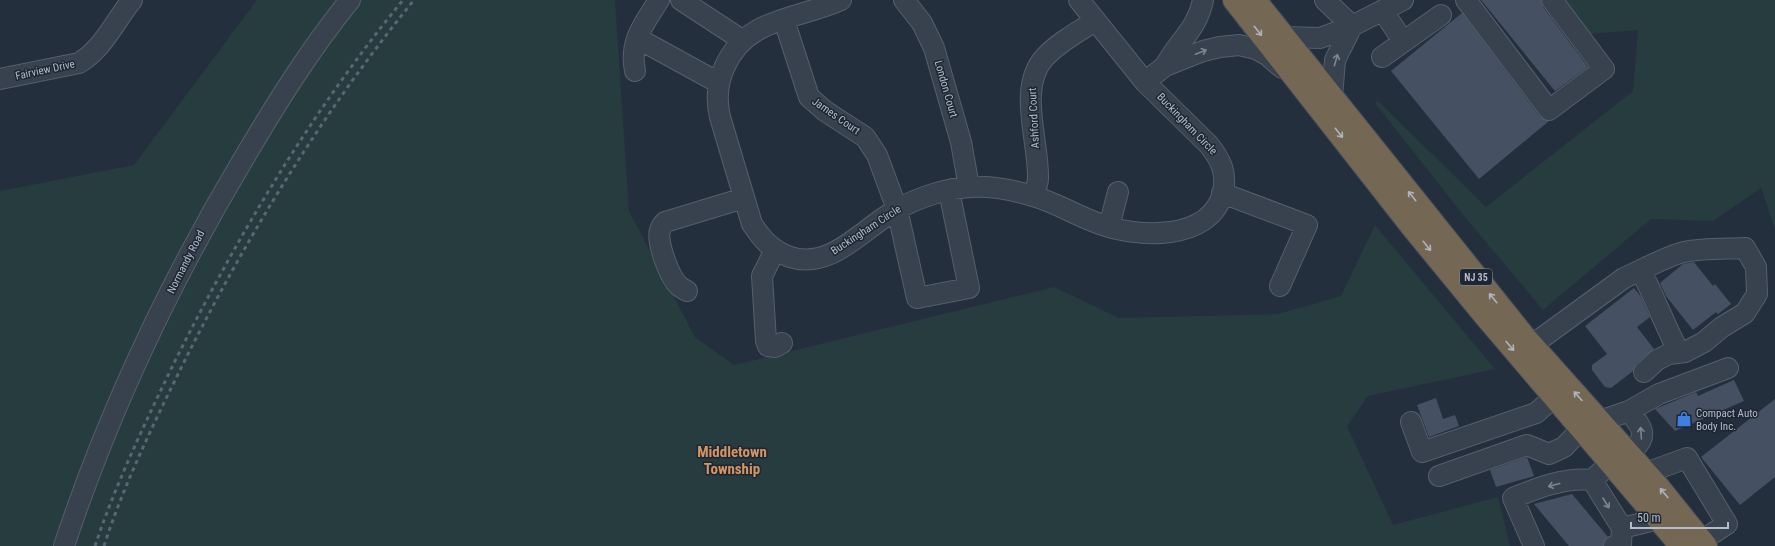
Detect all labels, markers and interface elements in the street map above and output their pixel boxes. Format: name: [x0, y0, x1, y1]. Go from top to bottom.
one-way arrow: [1254, 25, 1263, 36]
one-way arrow: [1195, 48, 1207, 56]
one-way arrow: [1333, 53, 1340, 66]
street label: Fairview Drive: [14, 57, 76, 83]
street label: London Court: [932, 59, 960, 119]
street label: Ashford Court: [1026, 87, 1042, 149]
street label: Buckingham Circle: [1154, 90, 1220, 158]
street label: James Court: [810, 95, 862, 137]
one-way arrow: [1334, 127, 1343, 138]
one-way arrow: [1407, 191, 1416, 202]
street label: Buckingham Circle: [829, 203, 903, 257]
street label: Normandy Road: [164, 228, 208, 296]
one-way arrow: [1423, 241, 1432, 252]
road number: NJ 35: [1460, 269, 1492, 285]
one-way arrow: [1488, 292, 1497, 303]
one-way arrow: [1506, 341, 1515, 352]
one-way arrow: [1573, 391, 1582, 402]
place label: Compact Auto Body Inc.: [1696, 407, 1758, 433]
shop icon: Compact Auto Body Inc.: [1675, 410, 1693, 428]
one-way arrow: [1638, 427, 1645, 440]
district label: Middletown Township: [697, 443, 767, 478]
one-way arrow: [1547, 482, 1560, 489]
one-way arrow: [1660, 488, 1668, 499]
one-way arrow: [1603, 497, 1611, 509]
scale bar: [1631, 504, 1728, 530]
text: 50 m: [1637, 511, 1661, 525]

